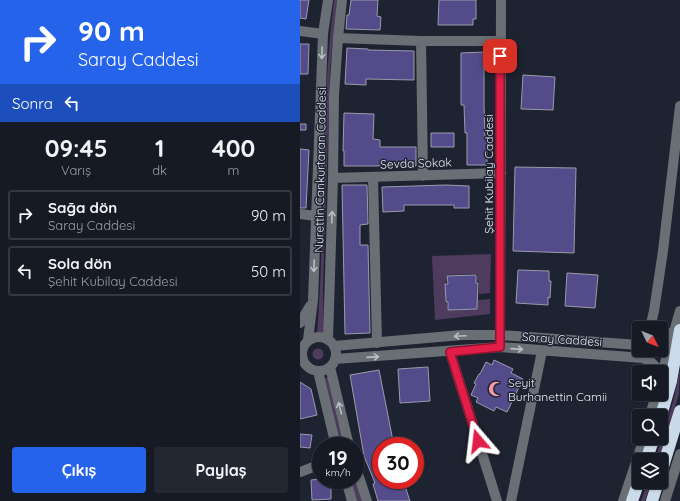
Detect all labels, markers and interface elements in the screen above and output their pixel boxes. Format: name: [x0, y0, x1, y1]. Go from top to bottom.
text: 90 m: [78, 13, 145, 48]
icon: right: [12, 16, 64, 68]
pin: [483, 39, 517, 73]
icon: arrive: [489, 45, 511, 67]
one-way arrow: [318, 46, 326, 59]
text: Saray Caddesi: [78, 48, 199, 71]
street label: Nurettin Cankurtaran Caddesi: [311, 87, 329, 253]
icon: left: [61, 92, 83, 114]
text: Sonra: [12, 94, 53, 113]
street label: Şehit Kubilay Caddesi: [481, 114, 496, 234]
text: 09:45: [45, 133, 108, 163]
text: 1: [155, 133, 164, 163]
text: 400: [212, 133, 255, 163]
street label: Sevda Sokak: [380, 154, 452, 172]
text: Varış: [61, 162, 91, 178]
text: dk: [152, 162, 167, 178]
text: m: [228, 162, 239, 178]
text: Sağa dön: [48, 198, 117, 217]
icon: right: [14, 204, 36, 226]
text: 90 m: [251, 206, 286, 225]
one-way arrow: [328, 211, 336, 224]
text: Saray Caddesi: [48, 217, 135, 233]
text: Sola dön: [48, 254, 112, 273]
one-way arrow: [311, 259, 318, 272]
icon: left: [14, 260, 36, 282]
text: 50 m: [251, 262, 286, 281]
text: Şehit Kubilay Caddesi: [48, 273, 178, 289]
north arrow: [632, 321, 668, 357]
map controls: [632, 321, 668, 489]
street label: Saray Caddesi: [521, 329, 603, 349]
one-way arrow: [454, 332, 467, 339]
one-way arrow: [510, 345, 523, 352]
one-way arrow: [366, 353, 379, 360]
button: sound: [632, 365, 668, 401]
place label: Seyit Burhanettin Camii: [508, 375, 607, 404]
mosque icon: Seyit Burhanettin Camii: [487, 380, 505, 398]
one-way arrow: [336, 402, 343, 415]
button: search: [632, 409, 668, 445]
position arrow: [457, 420, 499, 462]
speed limit sign: 30: [372, 437, 424, 489]
text: 19: [328, 445, 348, 470]
button: Çıkış: [12, 447, 146, 493]
button: Paylaş: [154, 447, 288, 493]
button: layers: [632, 453, 668, 489]
text: km/h: [325, 466, 351, 479]

